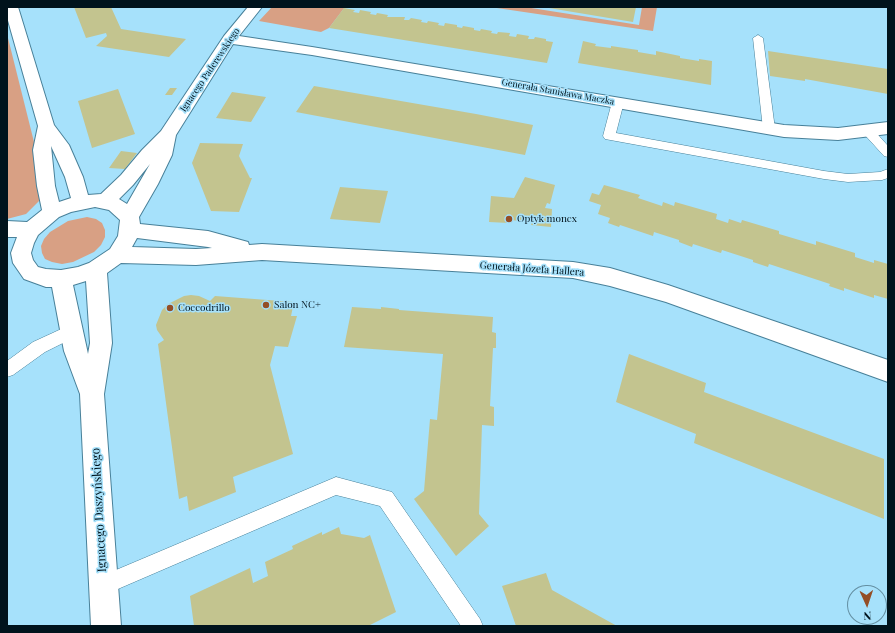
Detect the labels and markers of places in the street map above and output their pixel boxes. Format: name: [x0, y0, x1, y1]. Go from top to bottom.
place label: Optyk monex: [517, 213, 577, 225]
marker: Optyk monex: [504, 214, 514, 224]
place label: Salon NC+: [274, 299, 321, 311]
marker: Salon NC+: [261, 300, 271, 310]
place label: Coccodrillo: [178, 302, 230, 314]
marker: Coccodrillo: [165, 303, 175, 313]

